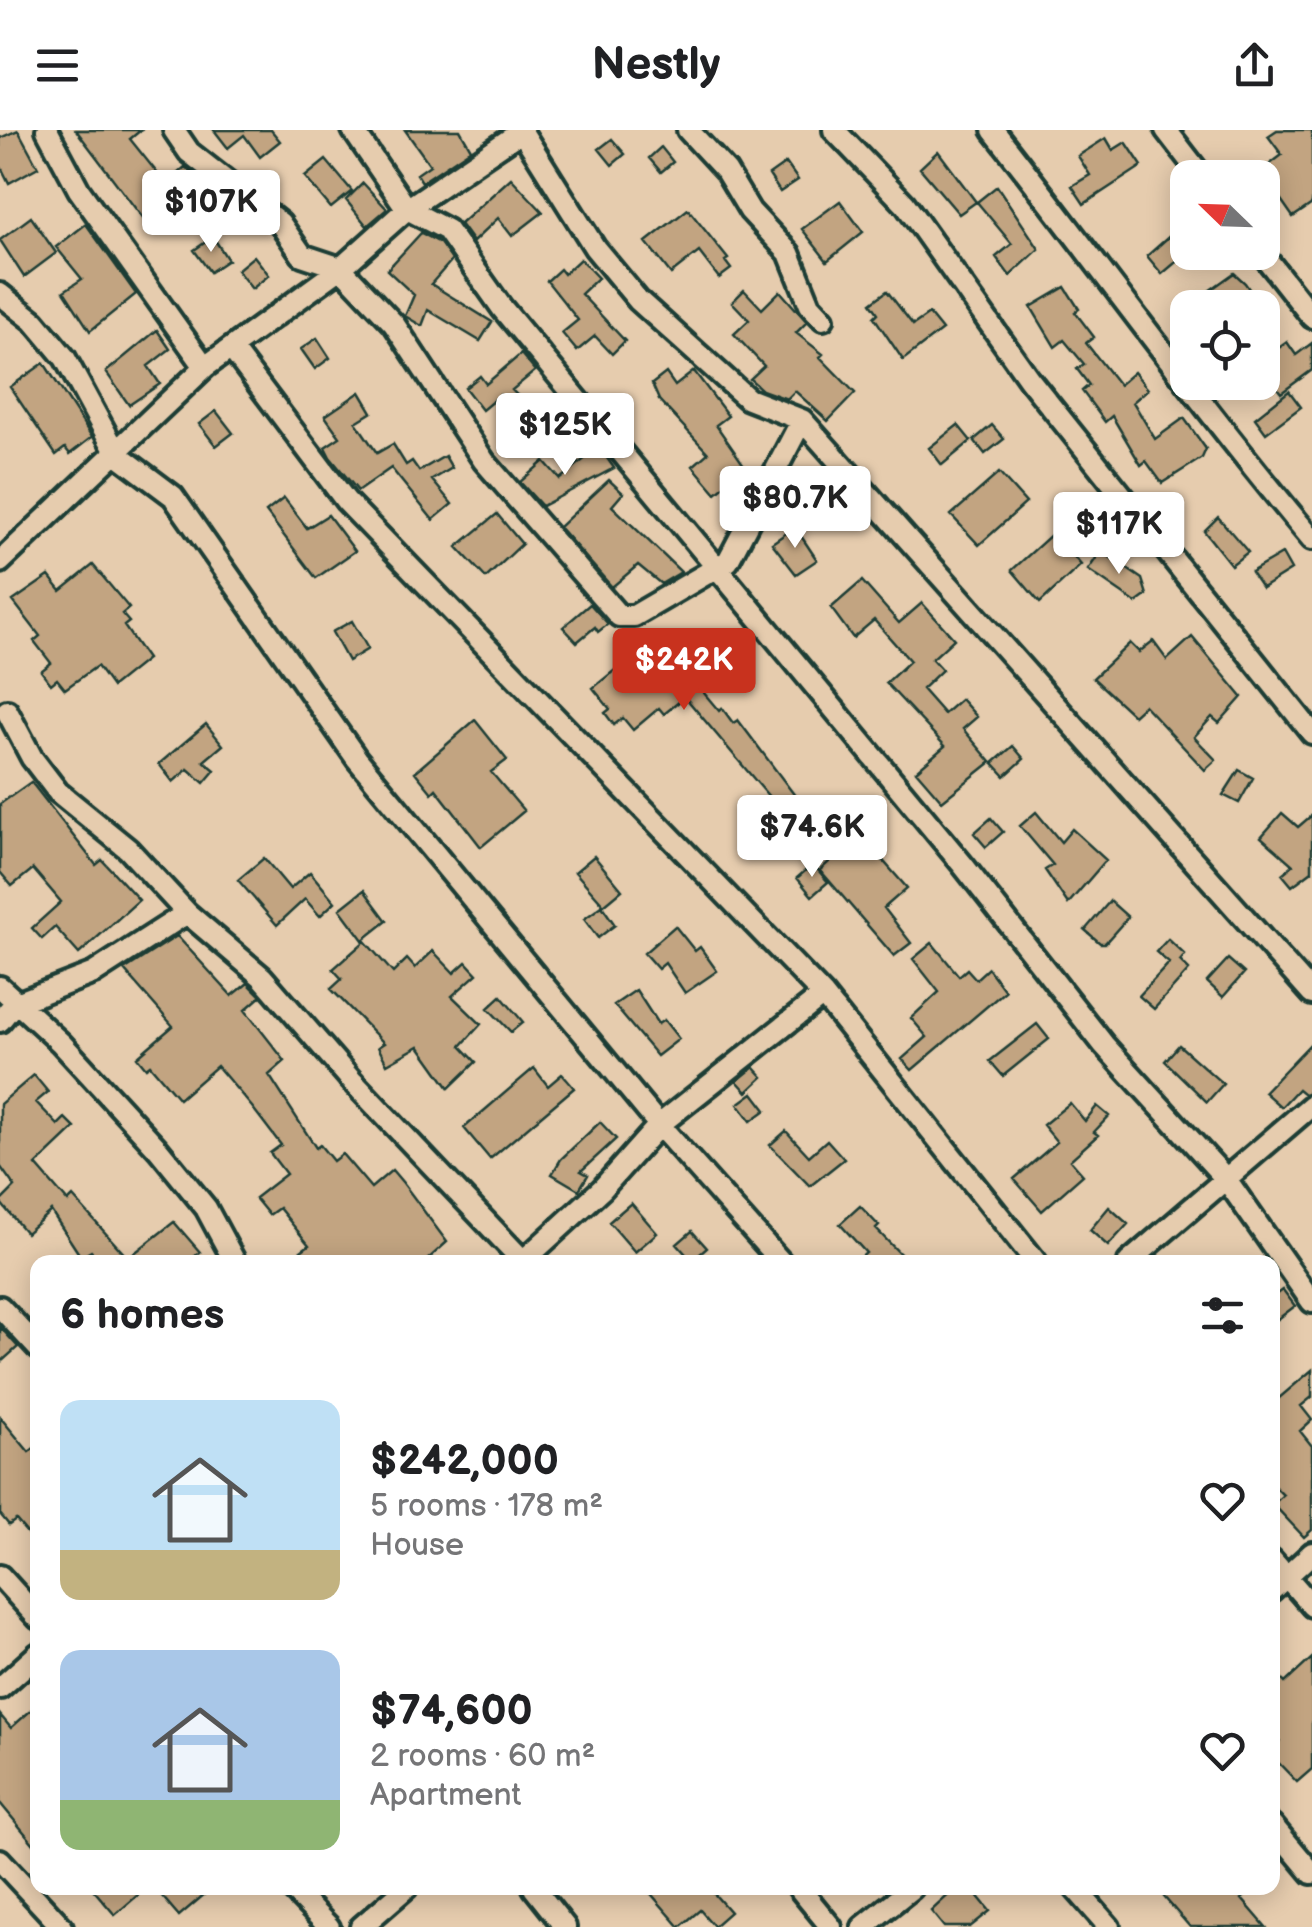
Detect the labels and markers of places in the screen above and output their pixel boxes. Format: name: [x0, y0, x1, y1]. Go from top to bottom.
pin: $107K: [141, 170, 281, 255]
pin: $125K: [495, 393, 635, 478]
pin: $80.7K: [714, 466, 876, 551]
pin: $117K: [1049, 492, 1189, 577]
pin: $242K: [614, 628, 754, 713]
pin: $74.6K: [731, 795, 893, 880]

